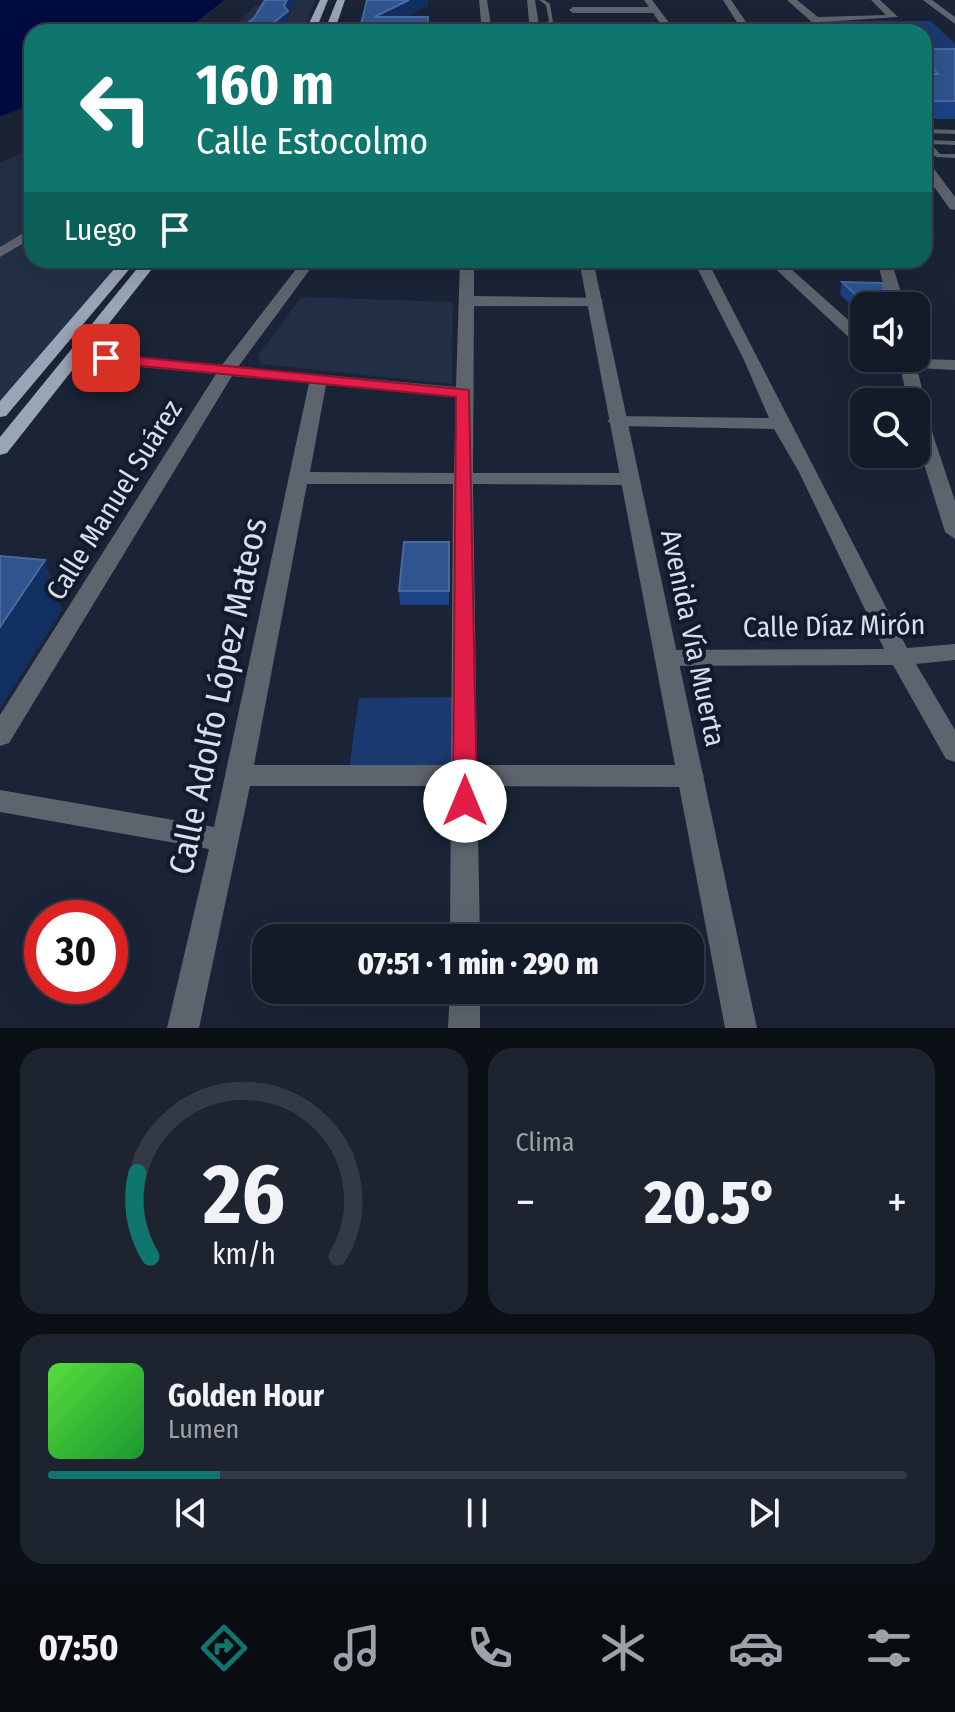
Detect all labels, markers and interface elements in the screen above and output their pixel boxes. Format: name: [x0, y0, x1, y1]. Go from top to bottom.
text: 160 m: [196, 52, 334, 119]
icon: left: [64, 56, 168, 160]
text: Calle Estocolmo: [196, 120, 428, 164]
icon: arrive: [153, 208, 197, 252]
text: Luego: [64, 212, 137, 248]
map controls: [850, 292, 930, 468]
button: sound: [850, 292, 930, 372]
pin: [72, 324, 140, 392]
icon: arrive: [84, 336, 128, 380]
button: search: [850, 388, 930, 468]
street label: Calle Manuel Suárez: [39, 394, 189, 606]
street label: Calle Adolfo López Mateos: [160, 514, 276, 878]
street label: Avenida Vía Muerta: [654, 527, 732, 749]
street label: Calle Díaz Mirón: [742, 608, 926, 644]
position arrow: [423, 759, 507, 843]
speed limit sign: 30: [24, 900, 128, 1004]
text: 07:51 · 1 min · 290 m: [357, 946, 599, 982]
text: Clima: [516, 1127, 575, 1158]
text: 26: [202, 1145, 285, 1245]
text: 20.5°: [644, 1167, 778, 1239]
text: −: [516, 1176, 535, 1229]
text: +: [887, 1176, 907, 1229]
text: km/h: [212, 1237, 276, 1272]
text: Golden Hour: [168, 1378, 324, 1414]
text: Lumen: [168, 1414, 239, 1445]
icon: previous: [169, 1491, 213, 1535]
icon: pause: [455, 1491, 499, 1535]
icon: next: [742, 1491, 786, 1535]
icon: directions: [196, 1620, 252, 1676]
icon: music: [329, 1620, 385, 1676]
icon: phone: [462, 1620, 518, 1676]
icon: climate: [595, 1620, 651, 1676]
icon: car: [728, 1620, 784, 1676]
icon: filters: [861, 1620, 917, 1676]
text: 07:50: [38, 1626, 119, 1670]

